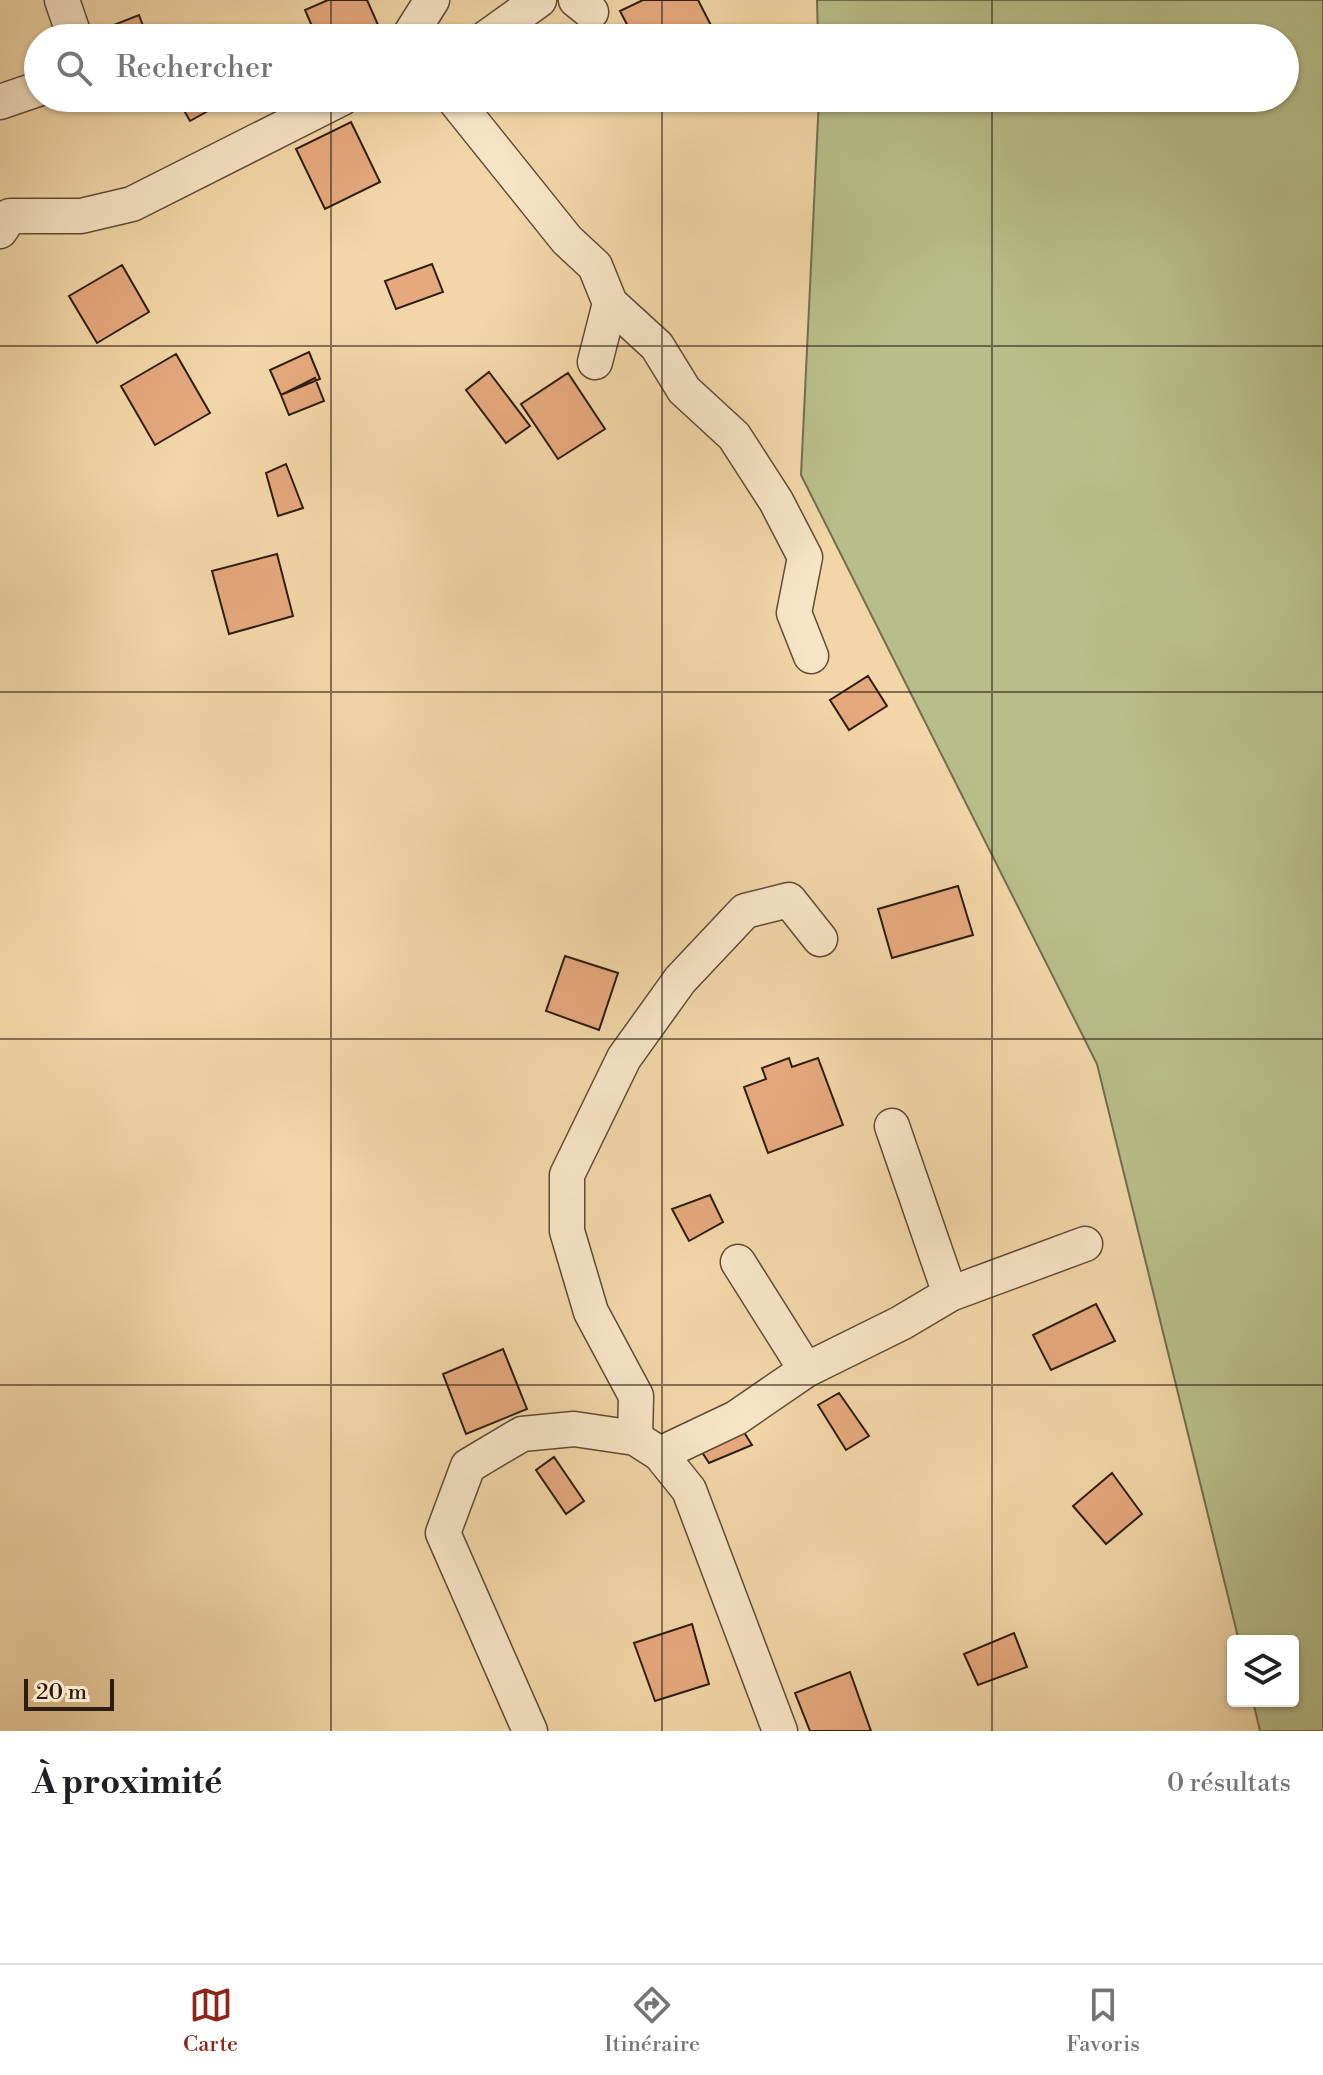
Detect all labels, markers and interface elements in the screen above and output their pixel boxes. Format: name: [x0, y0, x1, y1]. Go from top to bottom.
search box: [24, 24, 1299, 112]
icon: search: [52, 46, 96, 90]
text: Rechercher: [116, 49, 273, 87]
map controls: [1227, 1635, 1299, 1707]
button: layers: [1227, 1635, 1299, 1707]
scale bar: [24, 1675, 114, 1711]
text: 20 m: [36, 1679, 87, 1706]
text: À proximité: [32, 1762, 222, 1804]
text: 0 résultats: [1167, 1767, 1291, 1799]
tab: Carte: [183, 1983, 238, 2058]
tab: Itinéraire: [604, 1983, 700, 2058]
tab: Favoris: [1066, 1983, 1140, 2058]

